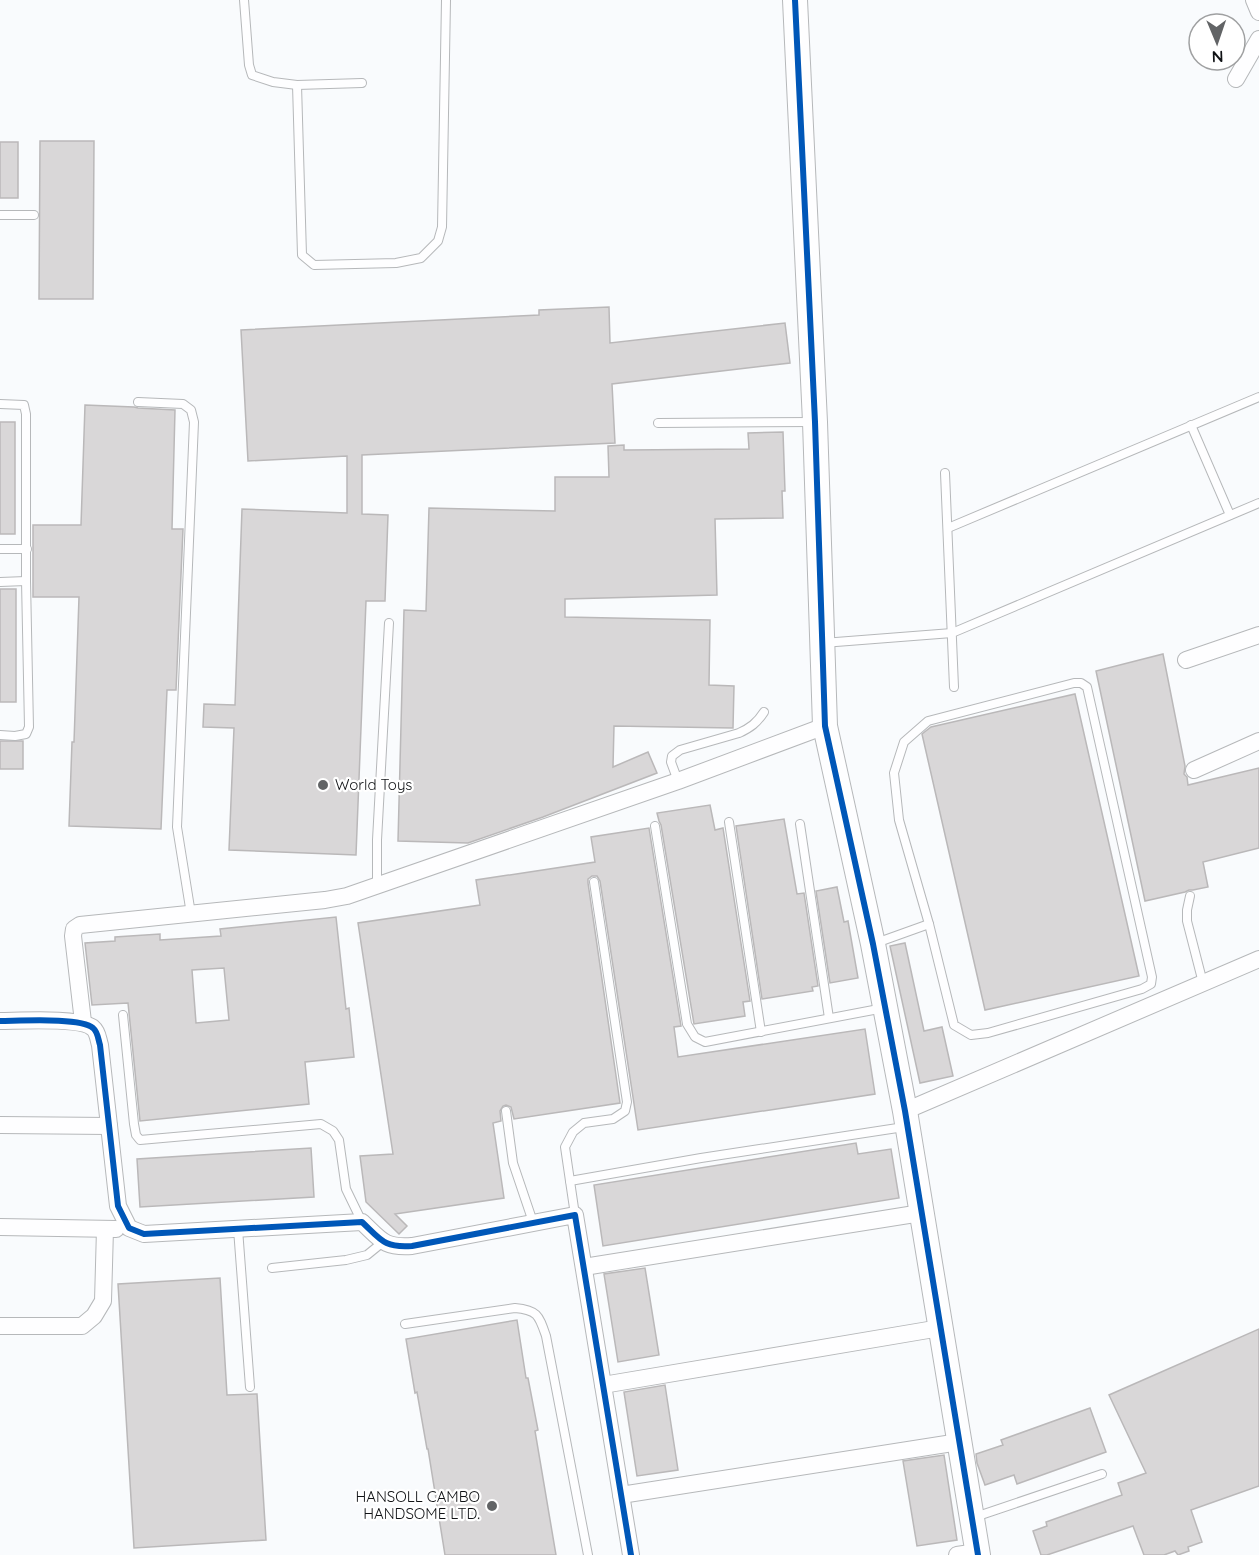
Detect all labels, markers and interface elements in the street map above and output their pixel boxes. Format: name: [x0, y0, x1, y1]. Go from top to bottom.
north arrow: [1187, 12, 1247, 72]
text: N: [1211, 47, 1224, 67]
place label: World Toys: [335, 775, 412, 794]
marker: World Toys: [316, 778, 330, 792]
place label: HANSOLL CAMBO HANDSOME LTD.: [355, 1487, 480, 1523]
marker: HANSOLL CAMBO HANDSOME LTD.: [485, 1499, 499, 1513]

